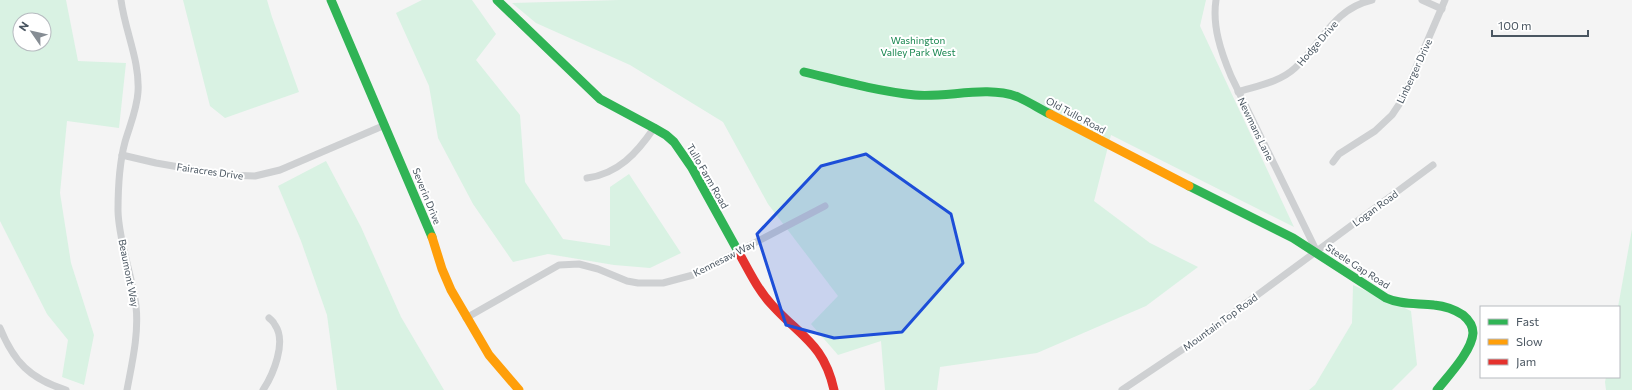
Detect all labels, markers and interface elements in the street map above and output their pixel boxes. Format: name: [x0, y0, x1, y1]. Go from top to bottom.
north arrow: [12, 12, 52, 52]
scale bar: [1492, 12, 1588, 38]
street label: Hodge Drive: [1294, 18, 1340, 68]
text: 100 m: [1498, 18, 1532, 32]
text: N: [16, 19, 31, 33]
park label: Washington Valley Park West: [880, 34, 956, 58]
street label: Linberger Drive: [1394, 37, 1434, 105]
street label: Old Tullo Road: [1044, 94, 1108, 136]
street label: Newmans Lane: [1236, 95, 1276, 163]
street label: Tullo Farm Road: [685, 141, 732, 211]
street label: Fairacres Drive: [176, 160, 244, 182]
street label: Severin Drive: [410, 166, 444, 226]
street label: Logan Road: [1350, 187, 1400, 229]
street label: Kennesaw Way: [691, 237, 757, 279]
street label: Beaumont Way: [117, 238, 141, 308]
street label: Steele Gap Road: [1324, 241, 1392, 291]
street label: Mountain Top Road: [1180, 291, 1260, 353]
legend: [1480, 306, 1620, 378]
text: Fast: [1516, 314, 1539, 328]
text: Slow: [1516, 334, 1543, 348]
text: Jam: [1516, 354, 1536, 369]

